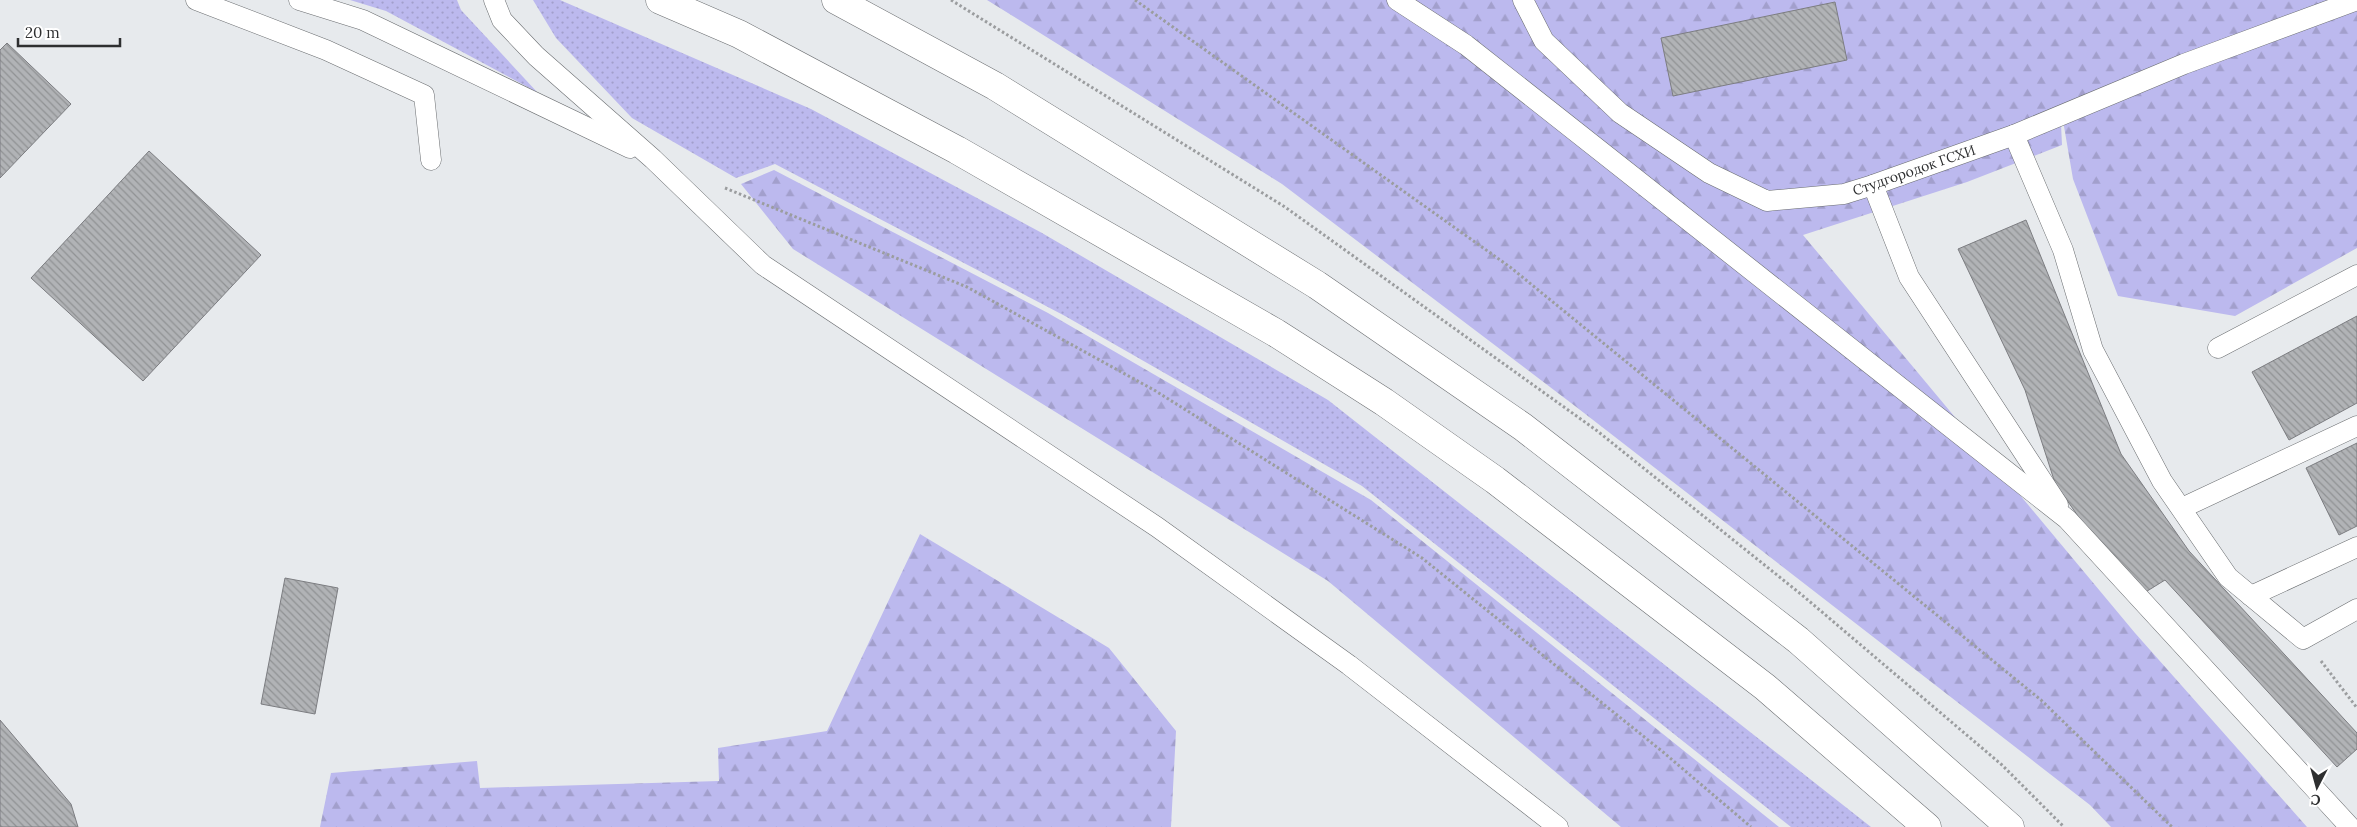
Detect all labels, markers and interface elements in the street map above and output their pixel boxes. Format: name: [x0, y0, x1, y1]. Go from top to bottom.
scale bar: [18, 15, 120, 47]
text: 20 m: [25, 23, 60, 42]
street label: Студгородок ГСХИ: [1850, 141, 1978, 199]
north arrow: [2292, 762, 2342, 812]
text: С: [2310, 790, 2321, 809]

